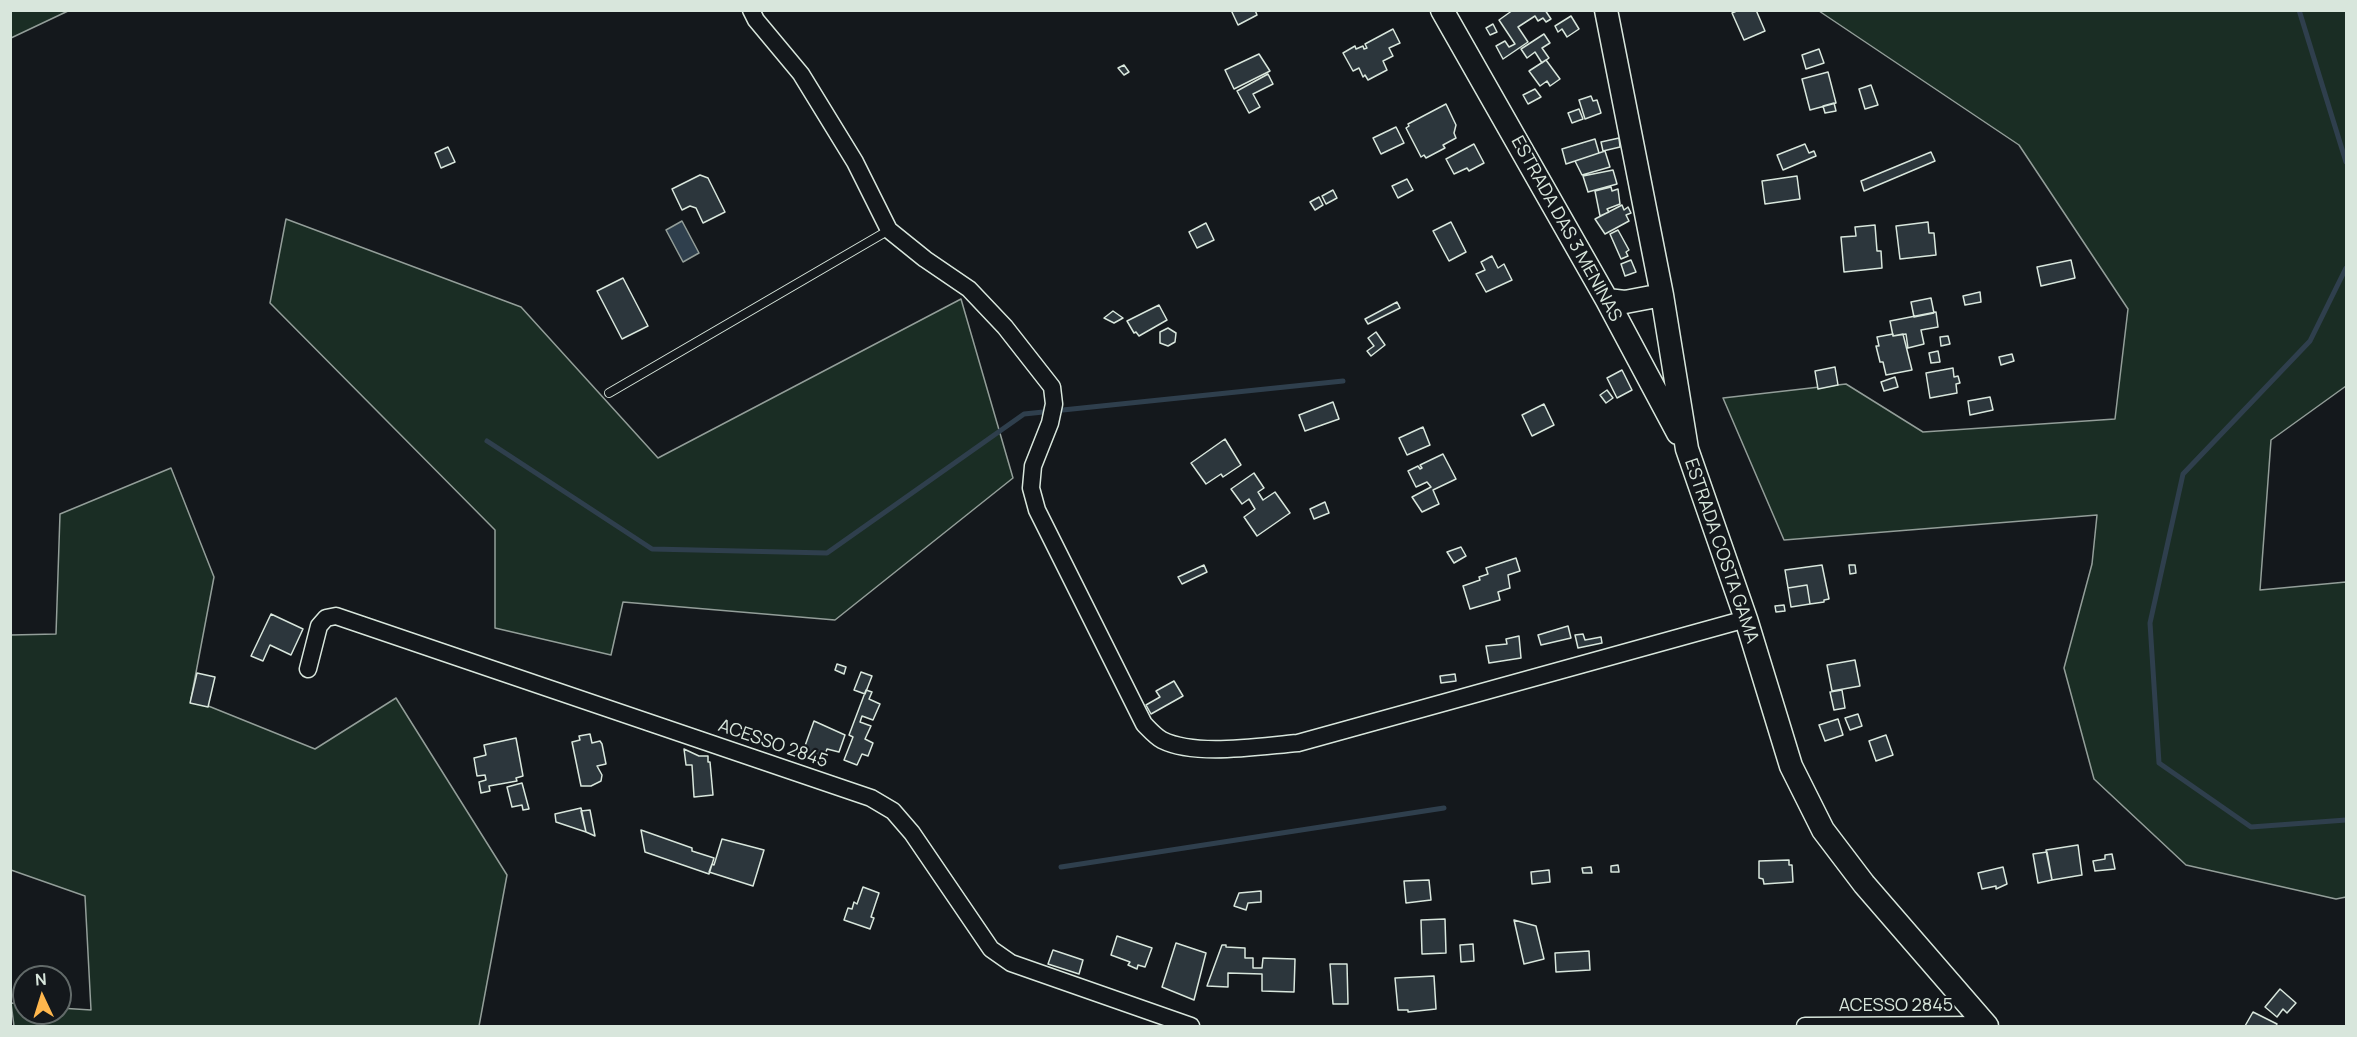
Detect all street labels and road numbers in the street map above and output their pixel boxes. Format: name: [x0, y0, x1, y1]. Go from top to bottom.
street label: ESTRADA DAS 3 MENINAS: [1506, 133, 1626, 325]
street label: ESTRADA COSTA GAMA: [1679, 456, 1763, 646]
street label: ACESSO 2845: [715, 715, 831, 773]
street label: ACESSO 2845: [1839, 995, 1953, 1017]

